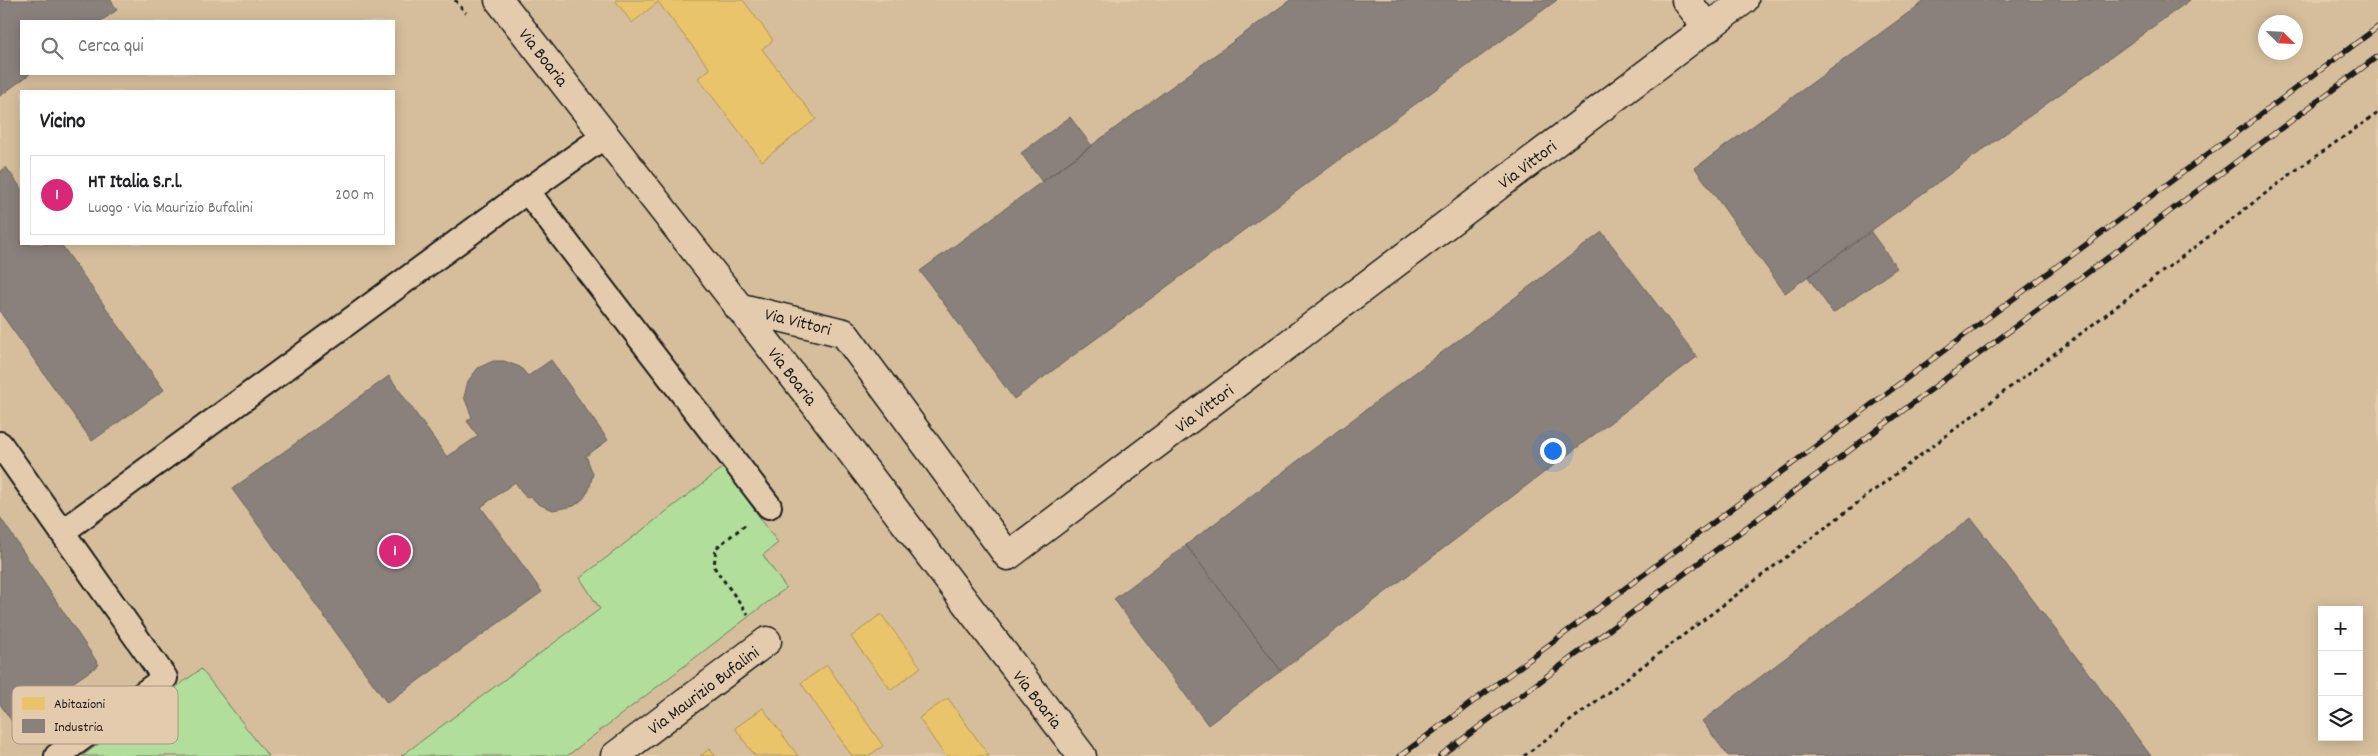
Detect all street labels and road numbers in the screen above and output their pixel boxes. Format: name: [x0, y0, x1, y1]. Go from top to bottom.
street label: Via Boaria: [511, 24, 573, 93]
street label: Via Vittori: [1494, 136, 1563, 196]
street label: Via Vittori: [762, 303, 833, 344]
street label: Via Boaria: [760, 343, 822, 412]
street label: Via Vittori: [1171, 380, 1240, 440]
street label: Via Maurizio Bufalini: [644, 642, 765, 742]
street label: Via Boaria: [1005, 666, 1067, 735]

